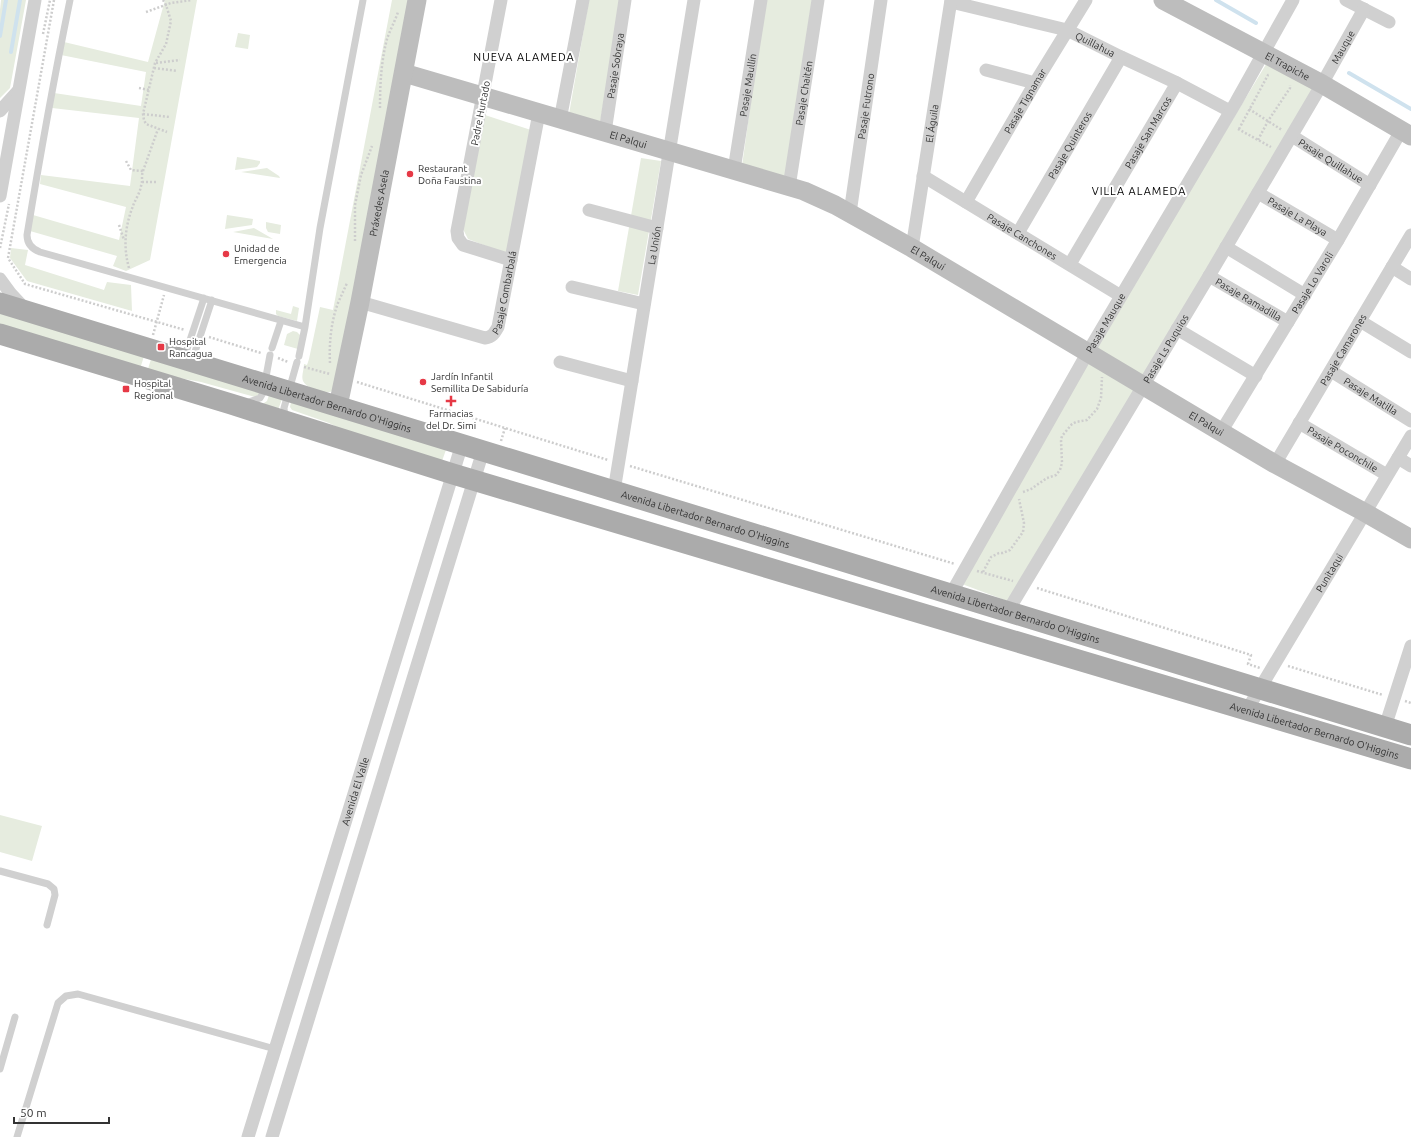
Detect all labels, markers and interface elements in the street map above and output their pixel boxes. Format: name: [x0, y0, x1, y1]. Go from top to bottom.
street label: Mauque: [1329, 28, 1357, 66]
street label: Quillahua: [1073, 30, 1117, 59]
street label: Pasaje Sobraya: [605, 32, 626, 100]
street label: El Trapiche: [1263, 50, 1312, 83]
district label: NUEVA ALAMEDA: [473, 51, 575, 63]
street label: Pasaje Maullín: [738, 53, 758, 117]
street label: Pasaje Chaitén: [794, 60, 814, 126]
street label: Pasaje Tignamar: [1002, 67, 1049, 135]
street label: Pasaje Futrono: [856, 72, 876, 140]
street label: Padre Hurtado: [469, 80, 492, 146]
street label: Pasaje San Marcos: [1123, 95, 1174, 170]
street label: El Águila: [924, 104, 941, 144]
street label: Pasaje Quinteros: [1046, 110, 1094, 181]
street label: El Palqui: [608, 129, 648, 150]
street label: Pasaje Quillahue: [1296, 137, 1365, 185]
place label: Restaurant Doña Faustina: [418, 163, 481, 186]
street label: Práxedes Asela: [367, 169, 391, 237]
marker: Restaurant Doña Faustina: [405, 169, 415, 179]
district label: VILLA ALAMEDA: [1092, 185, 1186, 197]
street label: Pasaje La Playa: [1266, 195, 1329, 238]
street label: Pasaje Canchones: [985, 211, 1059, 262]
street label: La Unión: [646, 225, 663, 266]
place label: Unidad de Emergencia: [234, 243, 287, 266]
street label: El Palqui: [909, 244, 947, 273]
marker: Unidad de Emergencia: [221, 249, 231, 259]
street label: Pasaje Combarbalá: [490, 250, 518, 337]
street label: Pasaje Lo Varoli: [1290, 250, 1335, 316]
street label: Pasaje Ramadilla: [1213, 276, 1284, 323]
street label: Pasaje Mauque: [1084, 291, 1128, 355]
street label: Pasaje Ls Puquios: [1141, 312, 1191, 385]
street label: Pasaje Camarones: [1318, 312, 1369, 388]
place label: Hospital Rancagua: [169, 336, 212, 359]
marker: Hospital Rancagua: [156, 342, 166, 352]
place label: Jardín Infantil Semillita De Sabiduría: [431, 371, 528, 394]
street label: Avenida Libertador Bernardo O'Higgins: [241, 373, 412, 435]
street label: Pasaje Matilla: [1342, 375, 1400, 417]
marker: Jardín Infantil Semillita De Sabiduría: [418, 377, 428, 387]
place label: Hospital Regional: [134, 378, 174, 401]
marker: Hospital Regional: [121, 384, 131, 394]
marker: Farmacias del Dr. Simi: [446, 396, 456, 406]
place label: Farmacias del Dr. Simi: [426, 408, 476, 431]
street label: El Palqui: [1187, 409, 1226, 438]
street label: Pasaje Poconchile: [1306, 424, 1380, 474]
street label: Avenida Libertador Bernardo O'Higgins: [620, 489, 791, 551]
street label: Punitaqui: [1314, 552, 1345, 594]
street label: Avenida Libertador Bernardo O'Higgins: [930, 583, 1101, 645]
street label: Avenida Libertador Bernardo O'Higgins: [1229, 700, 1400, 761]
street label: Avenida El Valle: [340, 756, 371, 827]
scale bar: [14, 1099, 109, 1125]
text: 50 m: [20, 1106, 47, 1119]

